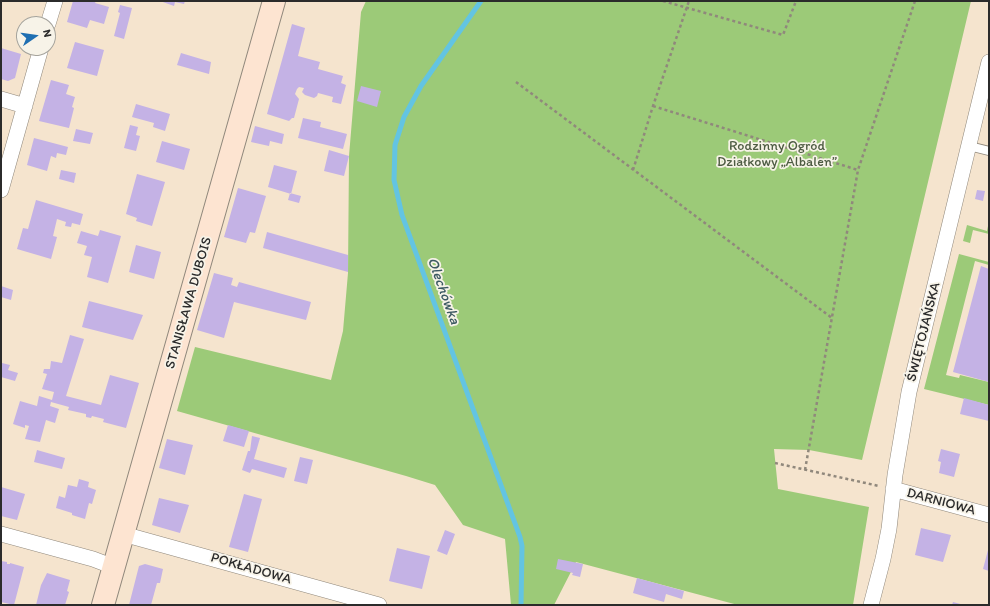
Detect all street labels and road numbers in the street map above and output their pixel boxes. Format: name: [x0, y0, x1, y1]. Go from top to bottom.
street label: STANISŁAWA DUBOIS: [162, 235, 216, 371]
street label: ŚWIĘTOJAŃSKA: [904, 281, 944, 383]
street label: DARNIOWA: [905, 485, 977, 519]
street label: POKŁADOWA: [209, 549, 293, 589]

